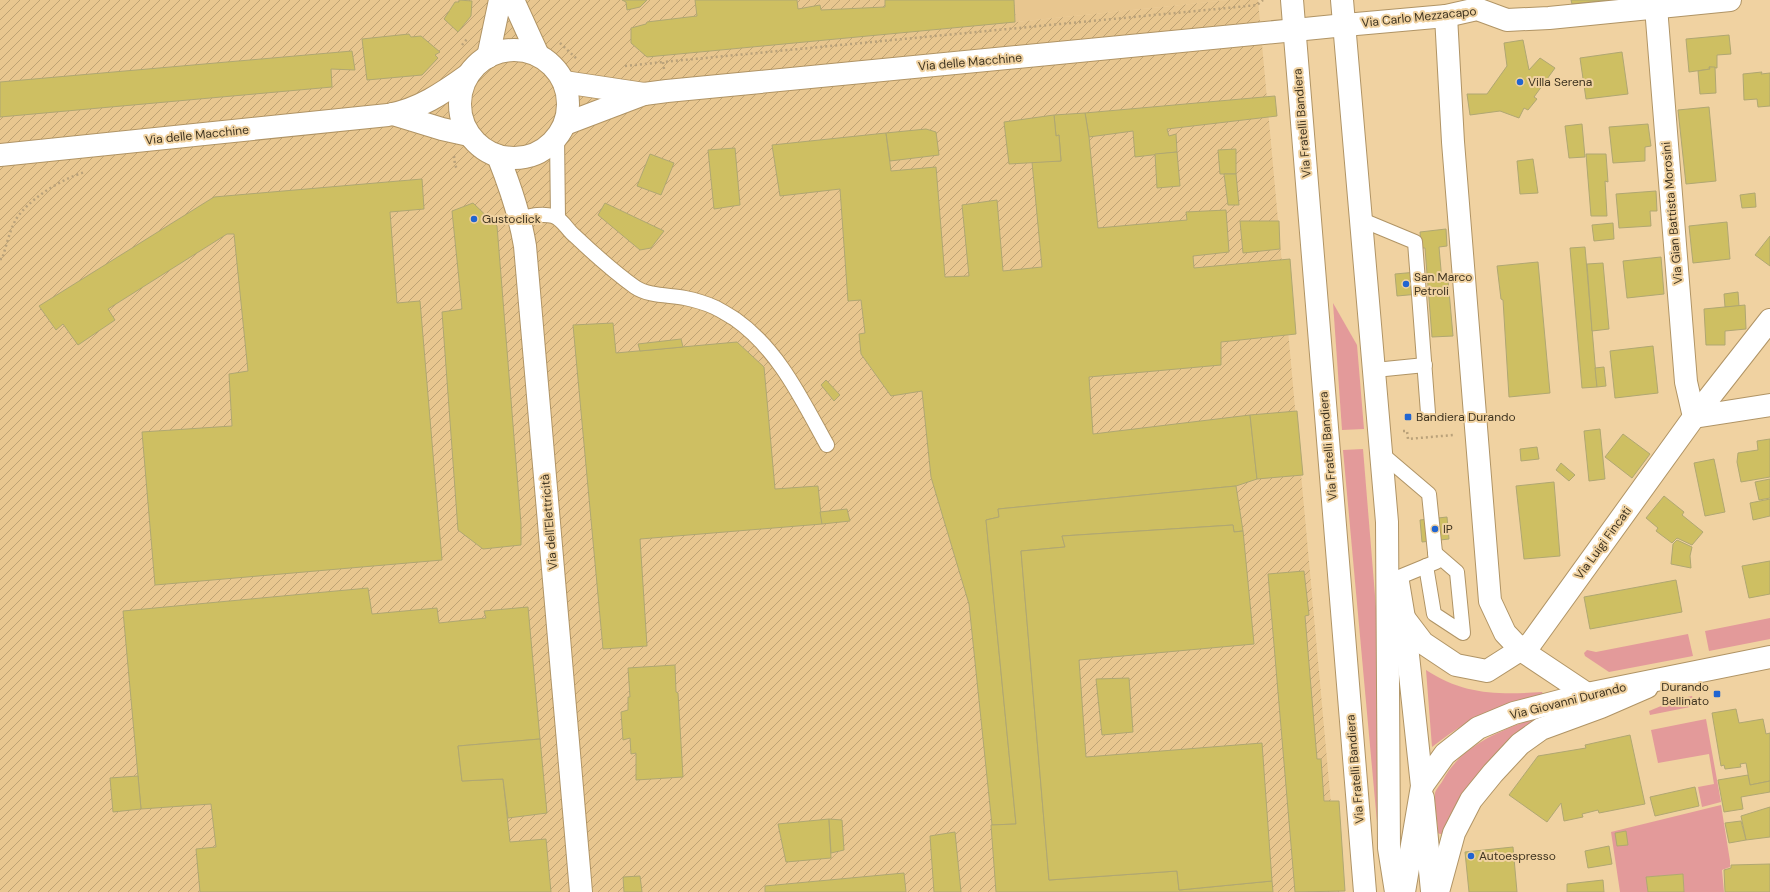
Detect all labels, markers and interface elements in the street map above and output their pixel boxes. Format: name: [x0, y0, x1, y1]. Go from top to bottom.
street label: Via Carlo Mezzacapo: [1361, 3, 1477, 31]
street label: Via delle Macchine: [917, 49, 1023, 75]
street label: Via Fratelli Bandiera: [1289, 68, 1315, 178]
place label: Villa Serena: [1528, 74, 1592, 90]
marker: Villa Serena: [1515, 77, 1525, 87]
street label: Via delle Macchine: [144, 122, 250, 148]
street label: Via Gian Battista Morosini: [1658, 141, 1686, 285]
place label: Gustoclick: [482, 211, 541, 227]
marker: Gustoclick: [469, 214, 479, 224]
place label: San Marco Petroli: [1414, 269, 1472, 299]
marker: San Marco Petroli: [1401, 279, 1411, 289]
street label: Via Fratelli Bandiera: [1315, 391, 1341, 501]
place label: Bandiera Durando: [1416, 409, 1516, 425]
marker: Bandiera Durando: [1403, 412, 1413, 422]
street label: Via dell'Elettricità: [537, 473, 561, 571]
street label: Via Luigi Fincati: [1571, 503, 1635, 583]
place label: IP: [1443, 521, 1453, 537]
marker: IP: [1430, 524, 1440, 534]
street label: Via Giovanni Durando: [1508, 679, 1628, 723]
place label: Durando Bellinato: [1661, 679, 1709, 709]
marker: Durando Bellinato: [1712, 689, 1722, 699]
street label: Via Fratelli Bandiera: [1342, 714, 1368, 824]
place label: Autoespresso: [1479, 848, 1556, 864]
marker: Autoespresso: [1466, 851, 1476, 861]

